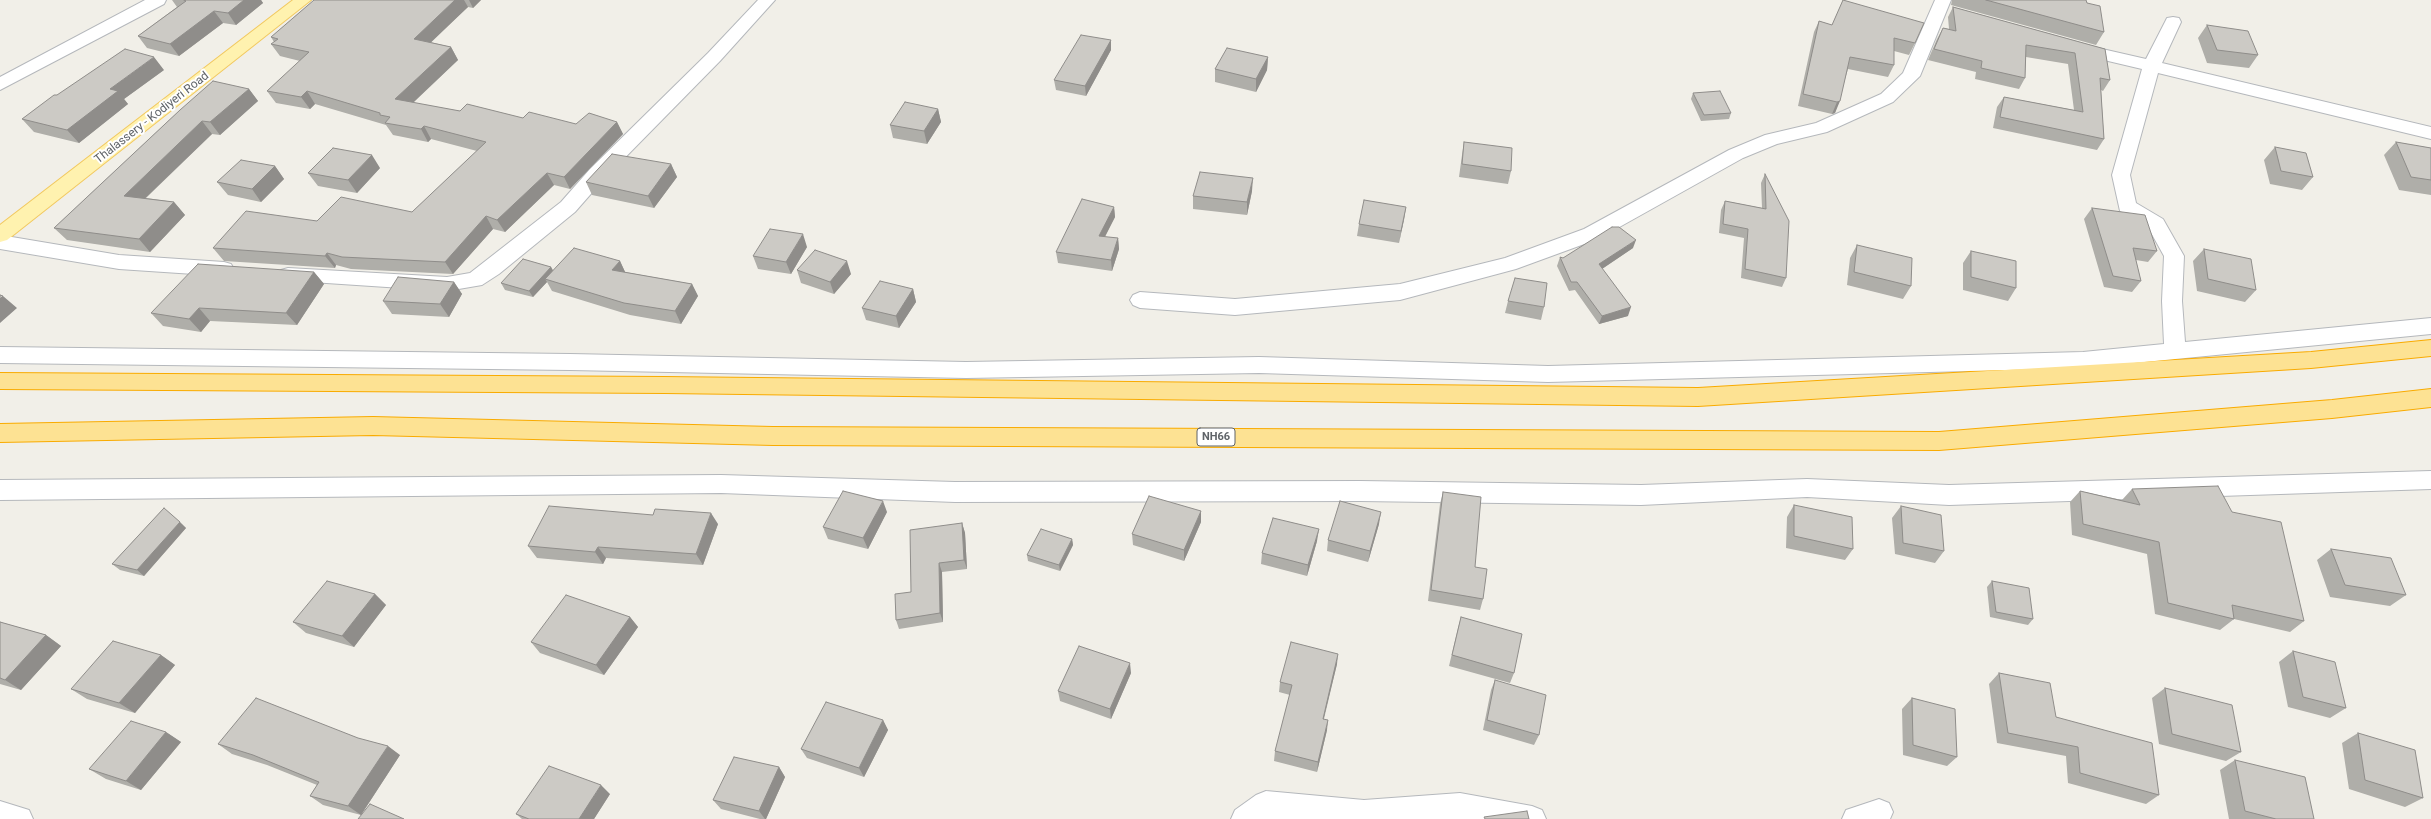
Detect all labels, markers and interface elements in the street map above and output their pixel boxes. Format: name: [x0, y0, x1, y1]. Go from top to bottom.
street label: Thalassery - Kodiyeri Road: [92, 69, 212, 167]
road number: NH66: [1197, 428, 1235, 446]

